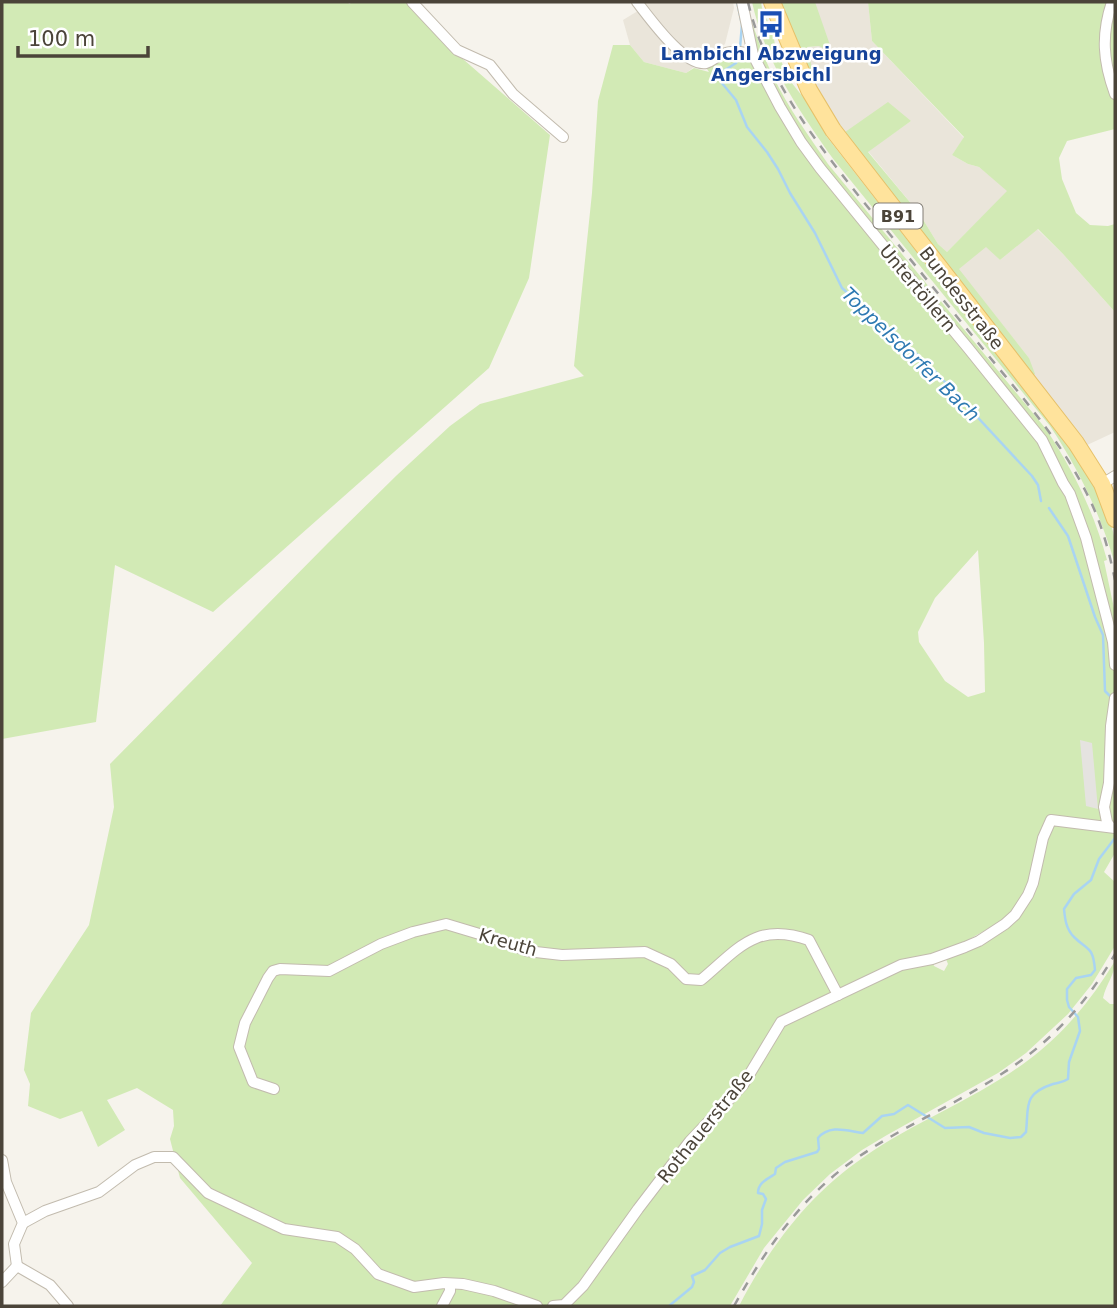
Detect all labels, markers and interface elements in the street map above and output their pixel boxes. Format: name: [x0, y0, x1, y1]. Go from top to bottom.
bus stop icon: Lambichl Abzweigung Angersbichl: [756, 9, 786, 39]
scale bar: [18, 14, 147, 58]
text: 100 m: [28, 27, 95, 51]
place label: Lambichl Abzweigung Angersbichl: [660, 43, 882, 85]
road number: B91: [874, 204, 922, 229]
street label: Untertöllern: [875, 240, 961, 336]
street label: Bundesstraße: [915, 243, 1009, 353]
water label: Toppelsdorfer Bach: [838, 283, 984, 425]
street label: Kreuth: [476, 924, 540, 960]
street label: Rothauerstraße: [653, 1065, 757, 1187]

